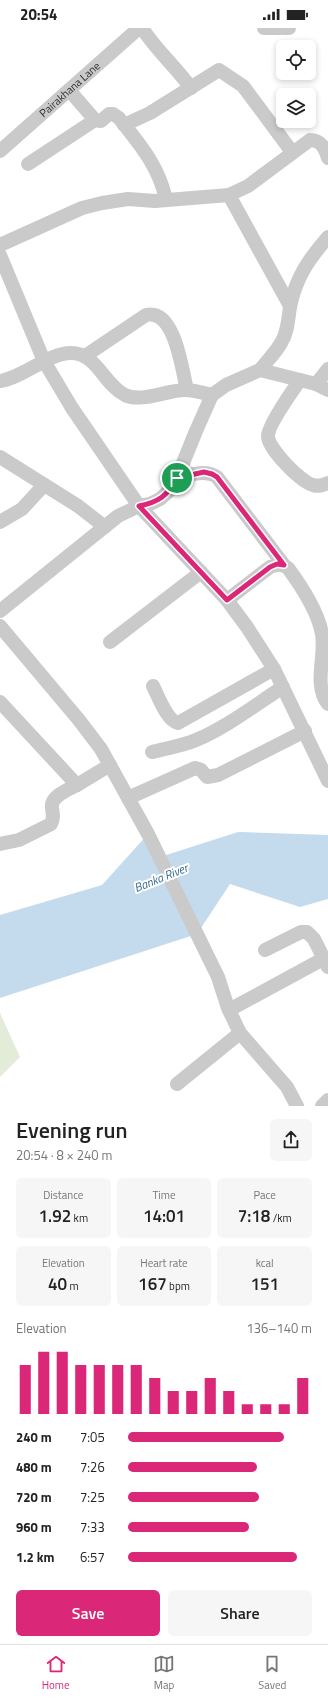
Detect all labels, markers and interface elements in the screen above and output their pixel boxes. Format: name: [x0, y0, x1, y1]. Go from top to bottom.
text: 20:54: [20, 3, 57, 26]
map controls: [276, 40, 316, 128]
button: locate: [276, 40, 316, 80]
street label: Pairakhana Lane: [36, 58, 104, 121]
button: layers: [276, 88, 316, 128]
pin: [160, 461, 194, 495]
icon: arrive: [166, 467, 188, 489]
water label: Banka River: [131, 857, 193, 897]
text: Evening run: [16, 1113, 127, 1147]
button: share: [270, 1119, 312, 1161]
text: 20:54 · 8 × 240 m: [16, 1145, 112, 1165]
text: Distance: [43, 1187, 83, 1203]
text: Time: [153, 1187, 175, 1203]
text: Pace: [254, 1187, 276, 1203]
text: 1.92: [39, 1203, 71, 1229]
text: 14:01: [143, 1203, 185, 1229]
text: 7:18: [238, 1203, 270, 1229]
text: km: [71, 1210, 88, 1226]
text: /km: [270, 1210, 292, 1226]
text: Elevation: [42, 1255, 85, 1271]
text: Heart rate: [140, 1255, 188, 1271]
text: kcal: [256, 1255, 274, 1271]
text: 40: [48, 1271, 67, 1297]
text: 167: [138, 1271, 167, 1297]
text: 151: [250, 1271, 279, 1297]
text: m: [67, 1278, 79, 1294]
text: bpm: [167, 1278, 190, 1294]
text: Elevation: [16, 1318, 67, 1338]
text: 136–140 m: [246, 1318, 312, 1338]
text: 240 m: [16, 1427, 52, 1447]
text: 7:05: [80, 1427, 105, 1447]
text: 480 m: [16, 1457, 52, 1477]
text: 7:26: [80, 1457, 105, 1477]
text: 720 m: [16, 1487, 52, 1507]
text: 7:25: [80, 1487, 105, 1507]
text: 960 m: [16, 1517, 52, 1537]
text: 7:33: [80, 1517, 105, 1537]
text: 1.2 km: [16, 1547, 54, 1567]
text: 6:57: [80, 1547, 105, 1567]
button: Save: [16, 1590, 160, 1636]
button: Share: [168, 1590, 312, 1636]
tab: Home: [42, 1653, 70, 1693]
tab: Map: [153, 1653, 175, 1693]
tab: Saved: [258, 1653, 286, 1693]

